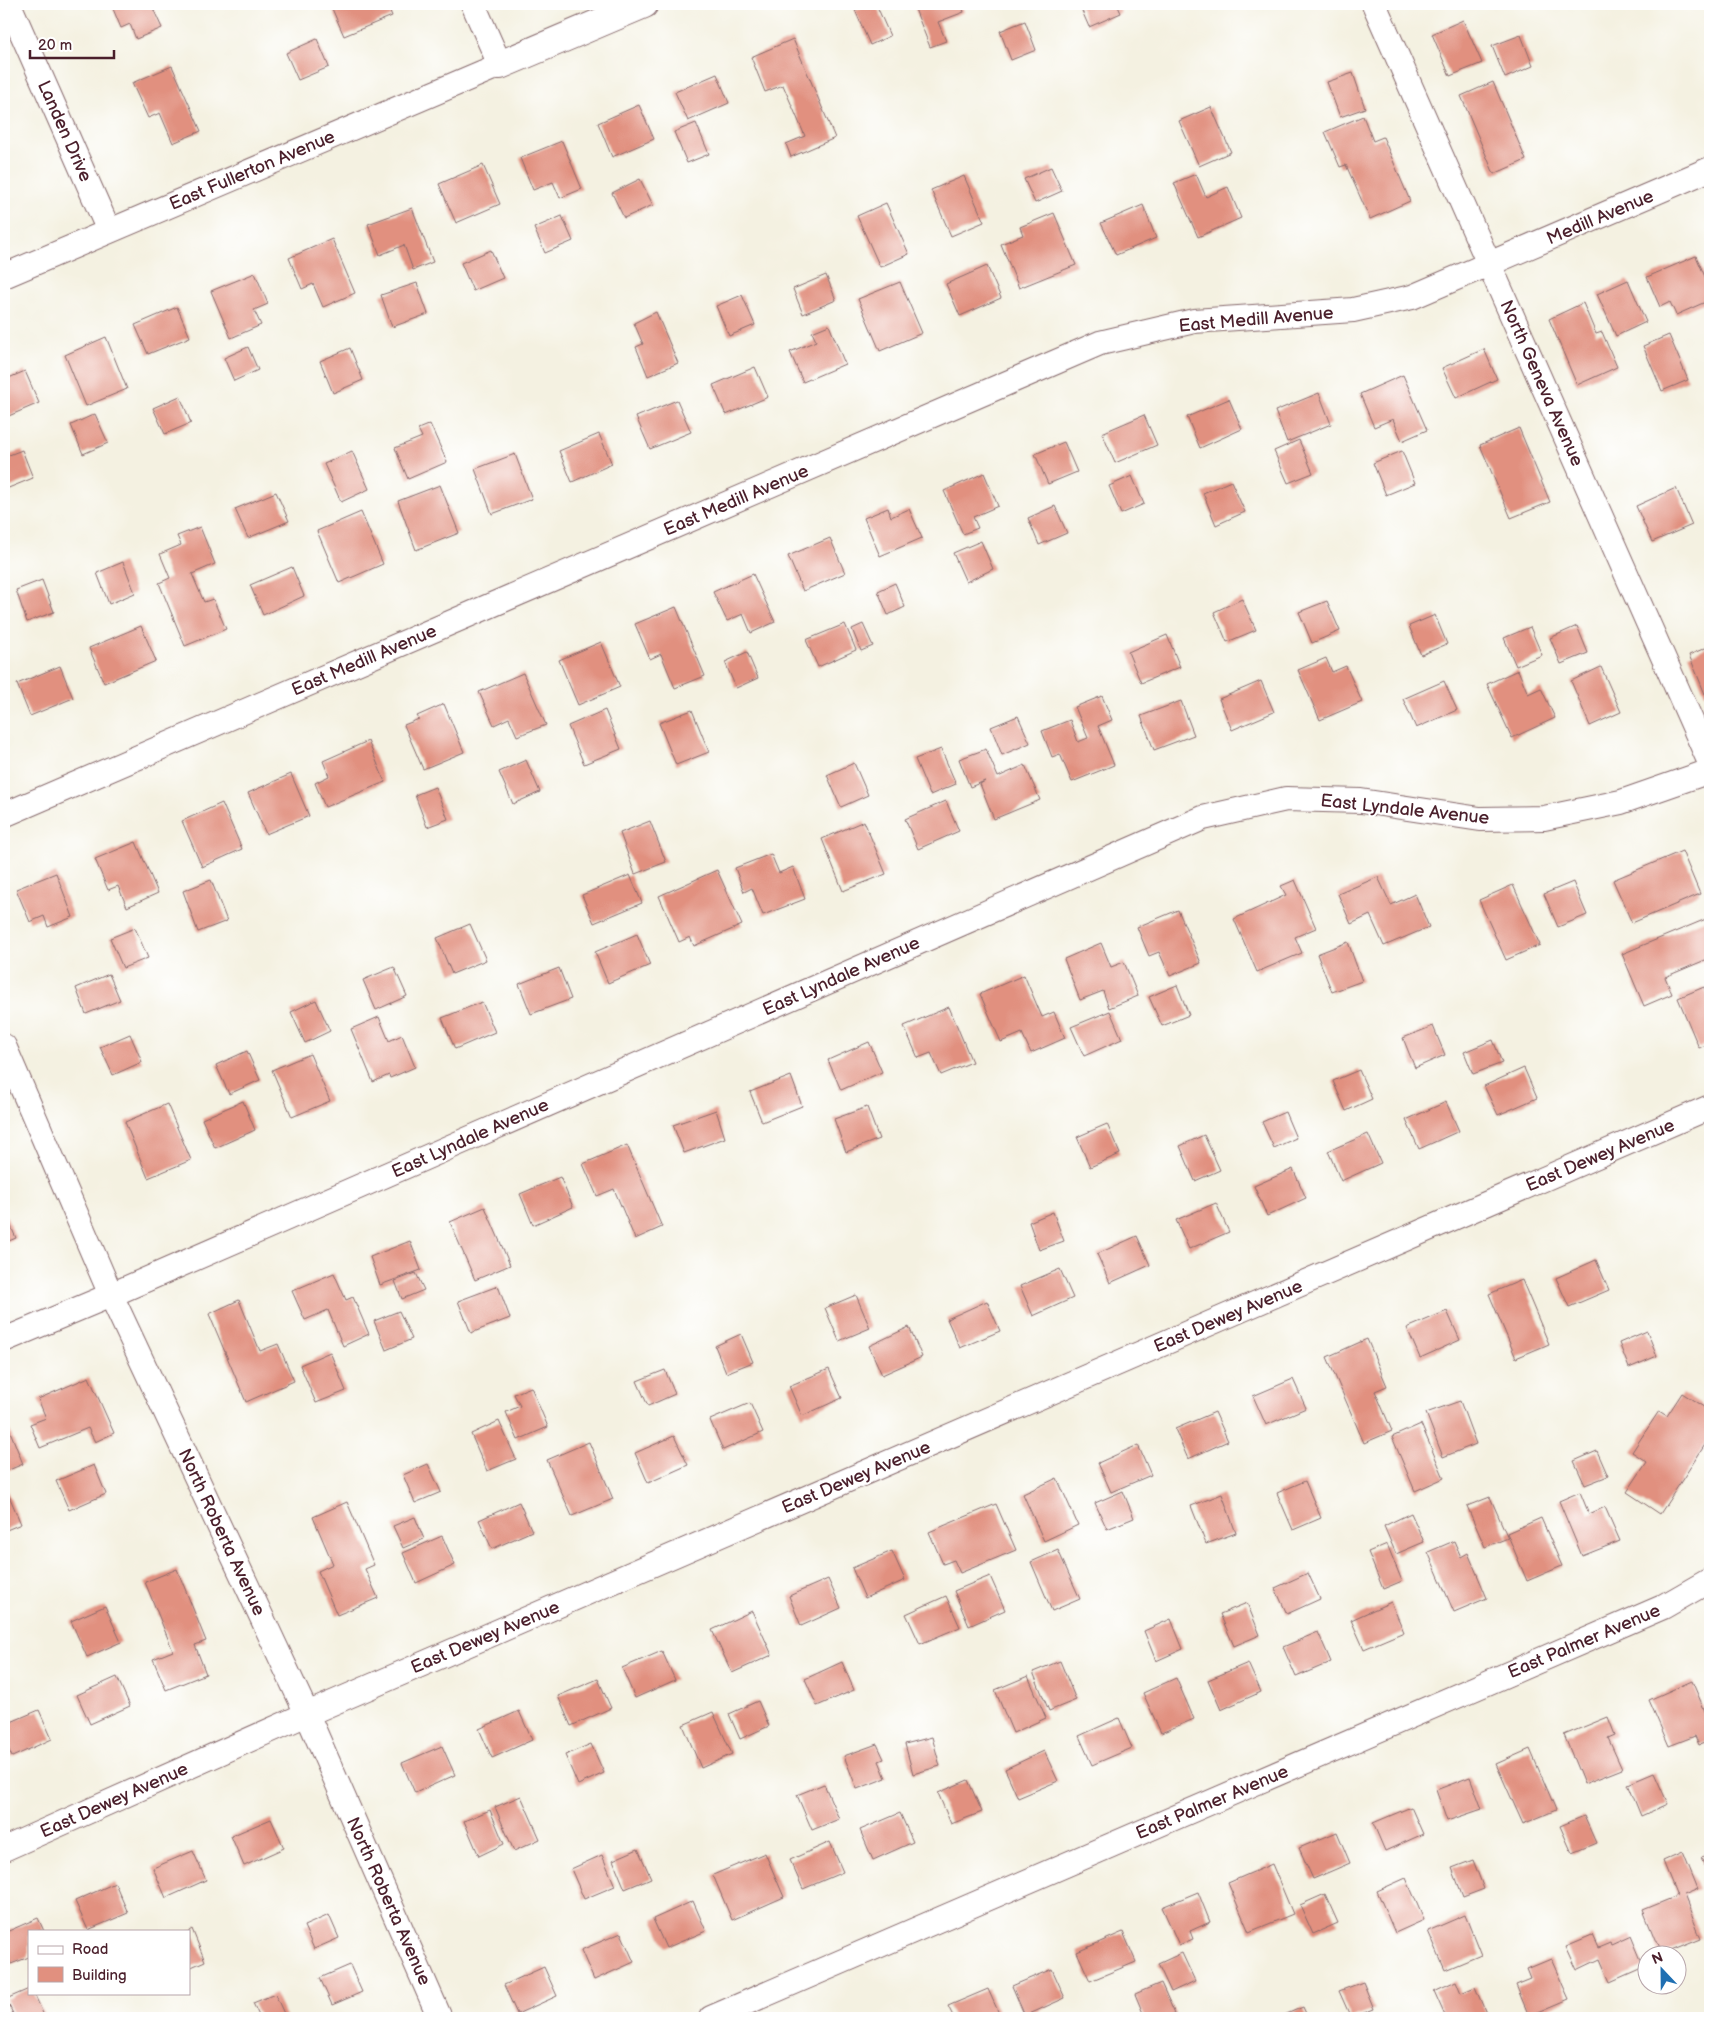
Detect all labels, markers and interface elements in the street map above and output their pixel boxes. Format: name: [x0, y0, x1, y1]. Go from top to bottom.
scale bar: [30, 28, 114, 60]
text: 20 m: [38, 36, 72, 55]
street label: Landen Drive: [33, 77, 96, 185]
street label: East Fullerton Avenue: [166, 126, 338, 215]
street label: Medill Avenue: [1544, 185, 1657, 249]
street label: North Geneva Avenue: [1495, 297, 1588, 470]
street label: East Medill Avenue: [1178, 302, 1335, 337]
street label: East Medill Avenue: [661, 460, 812, 540]
street label: East Medill Avenue: [289, 620, 440, 700]
street label: East Lyndale Avenue: [1320, 790, 1491, 829]
street label: East Lyndale Avenue: [759, 932, 923, 1021]
street label: East Lyndale Avenue: [388, 1094, 552, 1183]
street label: East Dewey Avenue: [1523, 1114, 1678, 1196]
street label: East Dewey Avenue: [1151, 1275, 1306, 1357]
street label: East Dewey Avenue: [779, 1436, 934, 1518]
street label: North Roberta Avenue: [174, 1445, 270, 1619]
street label: East Dewey Avenue: [408, 1596, 563, 1678]
street label: East Palmer Avenue: [1505, 1600, 1664, 1683]
street label: East Dewey Avenue: [37, 1758, 192, 1843]
street label: East Palmer Avenue: [1133, 1761, 1292, 1844]
street label: North Roberta Avenue: [342, 1814, 435, 1989]
legend: [28, 1930, 190, 1994]
text: Road: [72, 1940, 108, 1959]
north arrow: [1636, 1944, 1686, 1994]
text: N: [1649, 1949, 1665, 1968]
text: Building: [72, 1966, 127, 1985]

